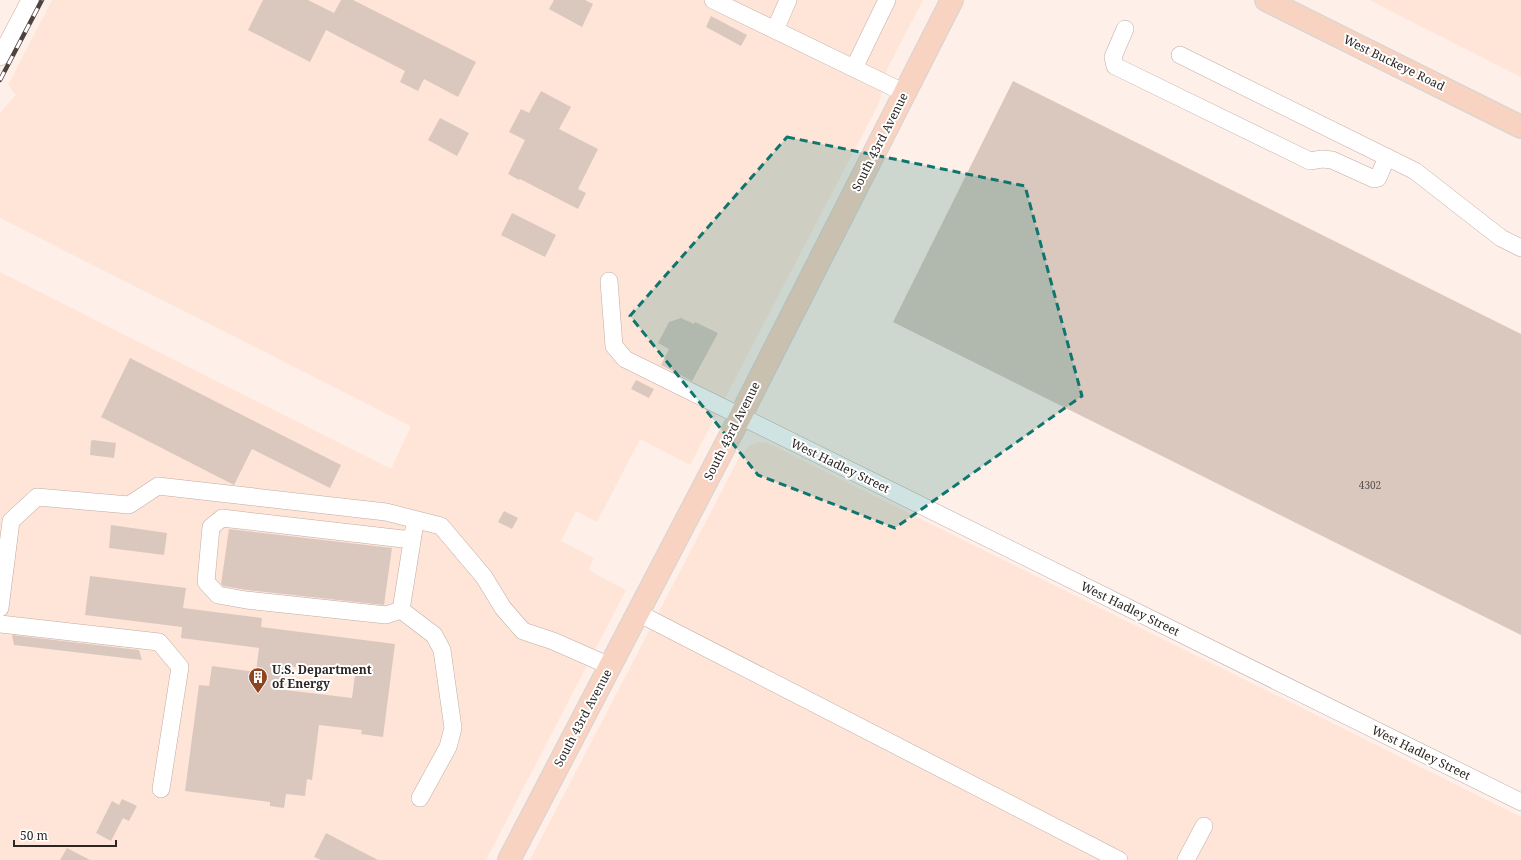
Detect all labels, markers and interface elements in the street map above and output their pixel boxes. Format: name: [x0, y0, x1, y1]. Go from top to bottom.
street label: West Buckeye Road: [1341, 31, 1448, 95]
street label: South 43rd Avenue: [847, 90, 912, 194]
street label: South 43rd Avenue: [699, 379, 764, 483]
street label: West Hadley Street: [788, 434, 893, 497]
house number: 4302: [1359, 478, 1381, 492]
street label: West Hadley Street: [1078, 577, 1183, 640]
place label: U.S. Department of Energy: [272, 661, 372, 692]
building icon: U.S. Department of Energy: [247, 666, 269, 694]
street label: South 43rd Avenue: [550, 666, 616, 770]
street label: West Hadley Street: [1369, 721, 1474, 784]
scale bar: [14, 822, 116, 848]
text: 50 m: [20, 827, 48, 844]

